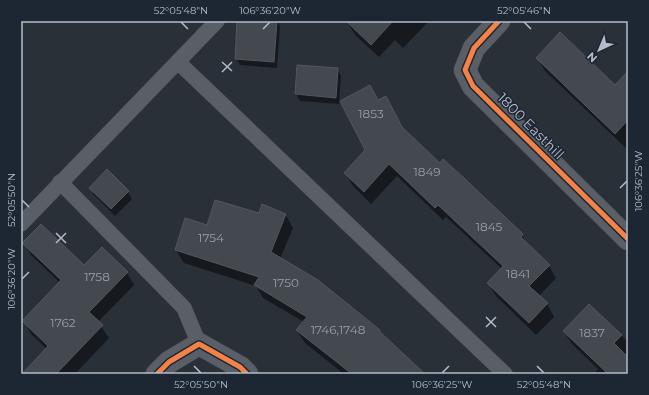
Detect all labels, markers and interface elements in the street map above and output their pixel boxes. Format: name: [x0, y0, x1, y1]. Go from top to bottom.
text: 52°05'48"N: [154, 4, 208, 17]
text: 106°36'20"W: [239, 4, 301, 17]
text: 52°05'46"N: [497, 4, 551, 17]
north arrow: [579, 30, 619, 70]
text: N: [584, 49, 600, 65]
street label: 1800 Easthill: [494, 89, 568, 163]
house number: 1853: [358, 106, 384, 121]
text: 106°36'25"W: [632, 151, 645, 211]
house number: 1849: [413, 164, 441, 179]
text: 52°05'50"N: [5, 173, 18, 227]
house number: 1845: [476, 219, 503, 234]
house number: 1754: [198, 230, 224, 245]
text: 106°36'20"W: [5, 248, 18, 310]
house number: 1841: [506, 266, 530, 281]
house number: 1758: [84, 269, 110, 284]
house number: 1750: [273, 275, 299, 290]
house number: 1762: [50, 315, 76, 330]
house number: 1746,1748: [311, 322, 366, 337]
house number: 1837: [579, 325, 605, 340]
text: 52°05'50"N: [174, 378, 228, 391]
text: 106°36'25"W: [412, 378, 472, 391]
text: 52°05'48"N: [517, 378, 571, 391]

